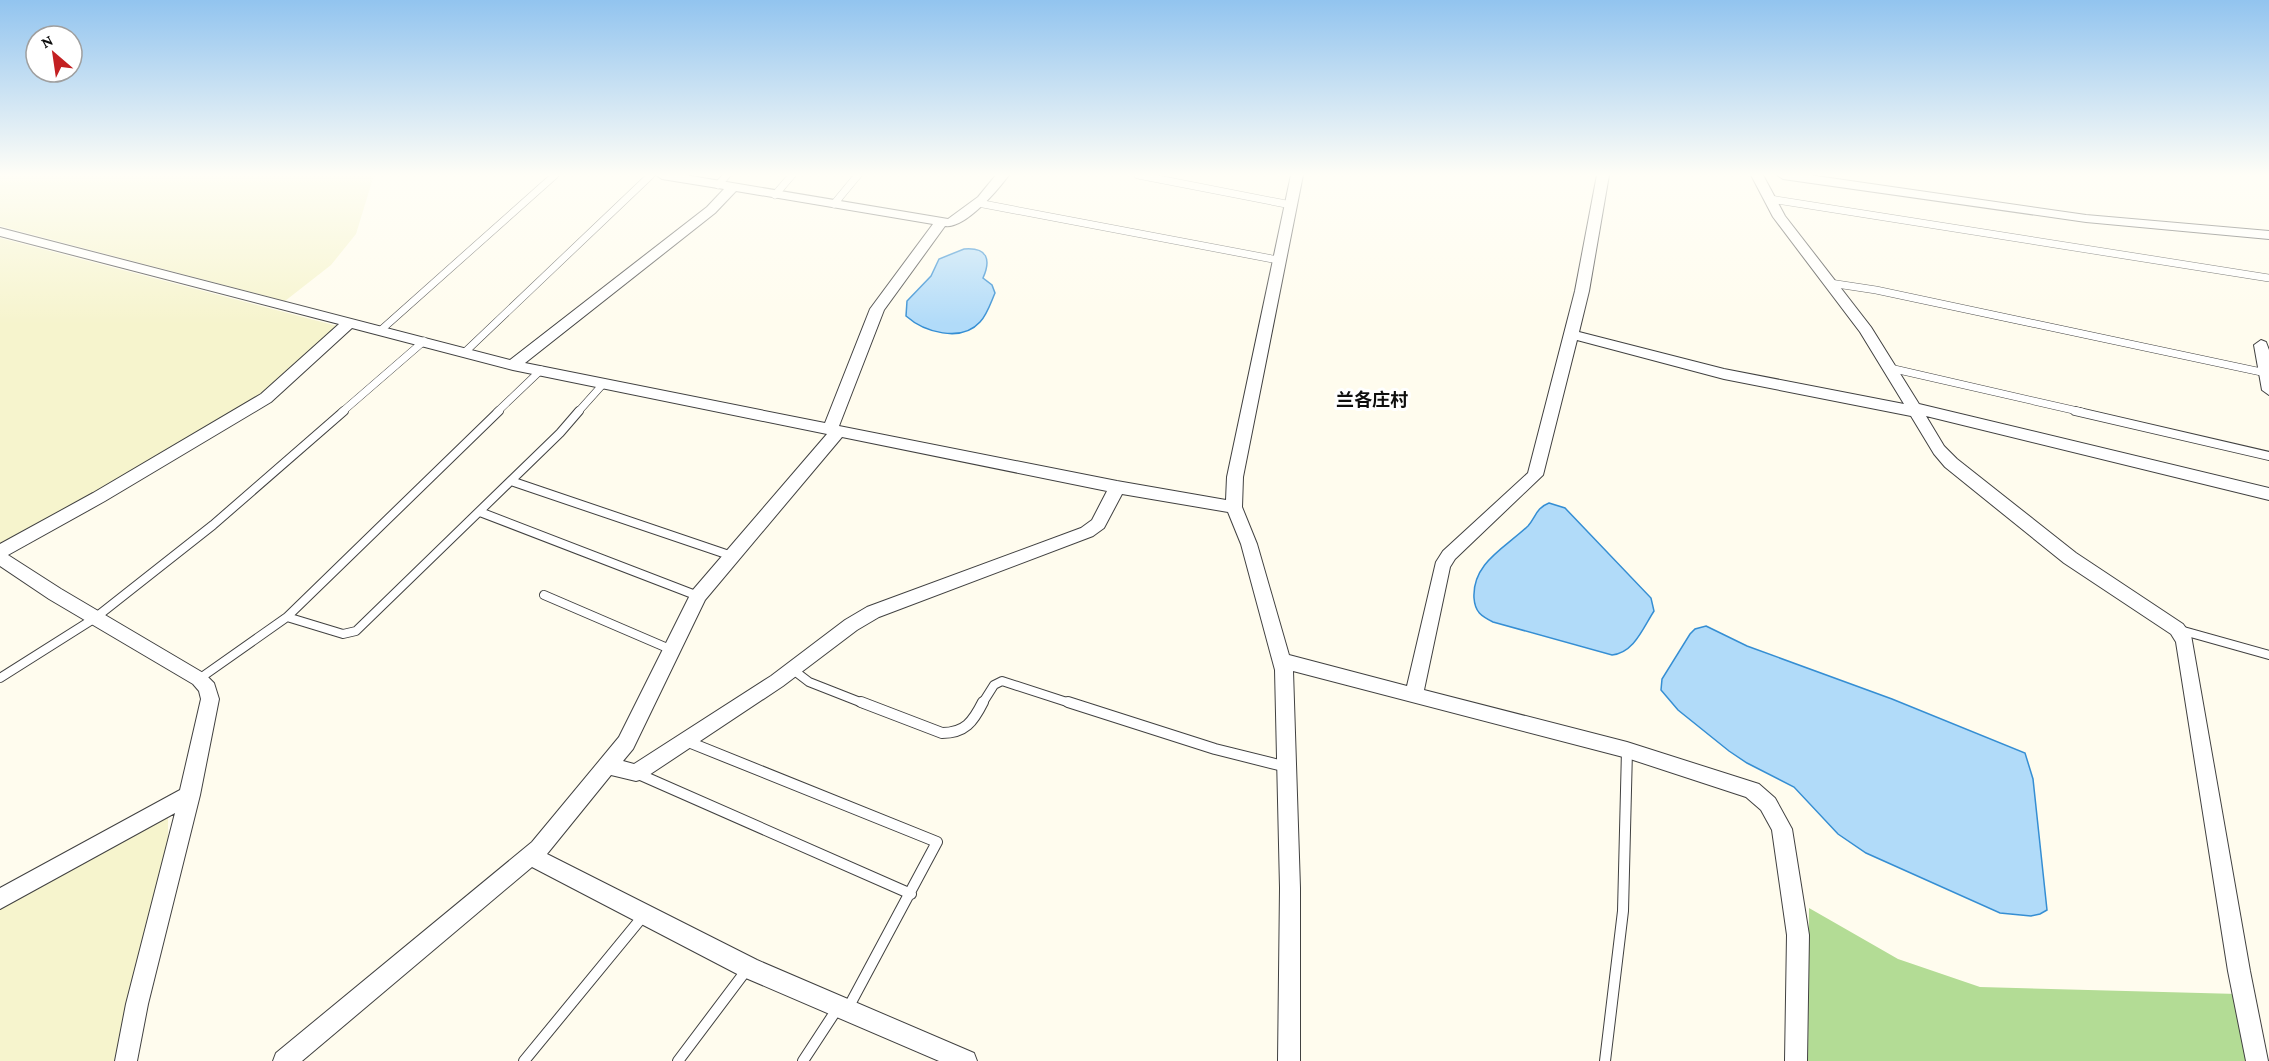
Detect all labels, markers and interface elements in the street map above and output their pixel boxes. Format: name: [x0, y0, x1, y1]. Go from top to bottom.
north arrow: [24, 24, 84, 84]
text: N: [38, 31, 56, 51]
district label: 兰各庄村: [1336, 390, 1408, 410]

